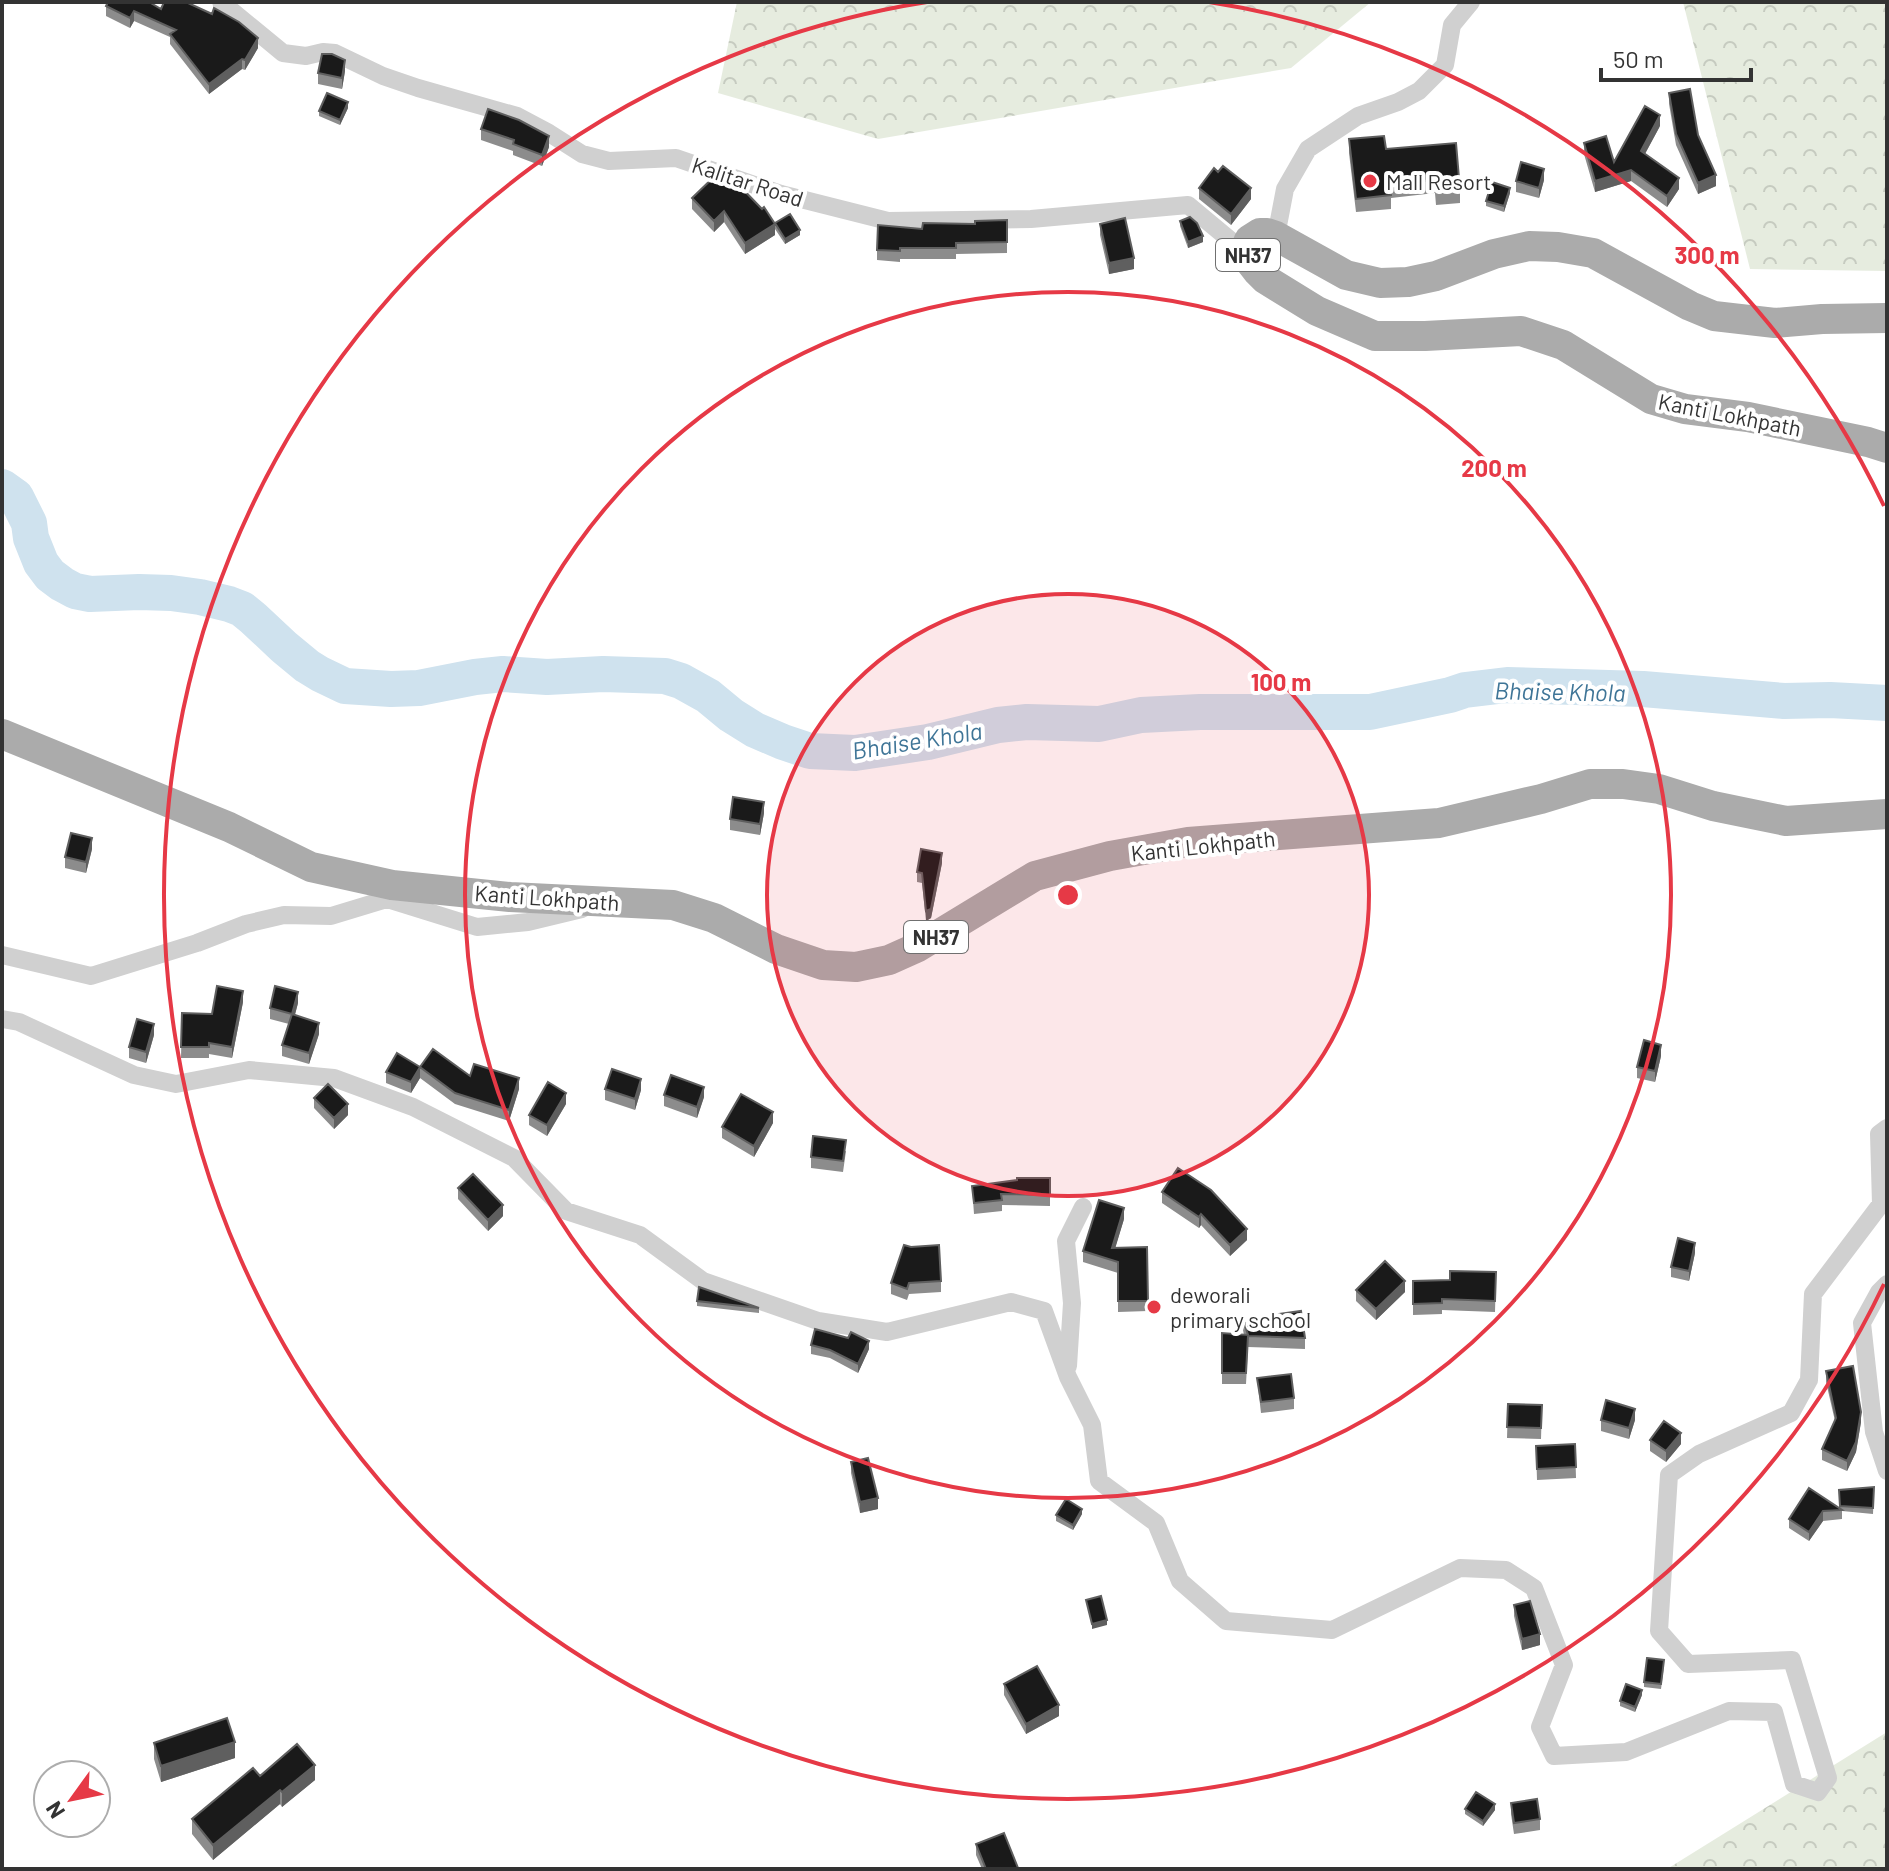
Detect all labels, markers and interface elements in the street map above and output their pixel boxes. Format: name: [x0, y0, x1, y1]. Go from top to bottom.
scale bar: [1601, 32, 1751, 82]
text: 50 m: [1613, 44, 1664, 73]
street label: Kalitar Road: [689, 151, 807, 211]
place label: Mall Resort: [1386, 168, 1491, 194]
marker: Mall Resort: [1361, 172, 1379, 190]
road number: NH37: [1216, 239, 1280, 271]
text: 300 m: [1674, 240, 1740, 269]
street label: Kanti Lokhpath: [1656, 387, 1804, 441]
text: 200 m: [1461, 453, 1527, 482]
text: 100 m: [1251, 667, 1311, 696]
water label: Bhaise Khola: [1494, 675, 1626, 707]
water label: Bhaise Khola: [850, 715, 984, 765]
street label: Kanti Lokhpath: [1129, 824, 1277, 866]
street label: Kanti Lokhpath: [474, 879, 620, 915]
centre of rings: [1054, 881, 1082, 909]
road number: NH37: [904, 921, 968, 953]
place label: deworali primary school: [1170, 1281, 1311, 1332]
marker: deworali primary school: [1145, 1298, 1163, 1316]
north arrow: [32, 1759, 112, 1839]
text: N: [39, 1797, 69, 1824]

